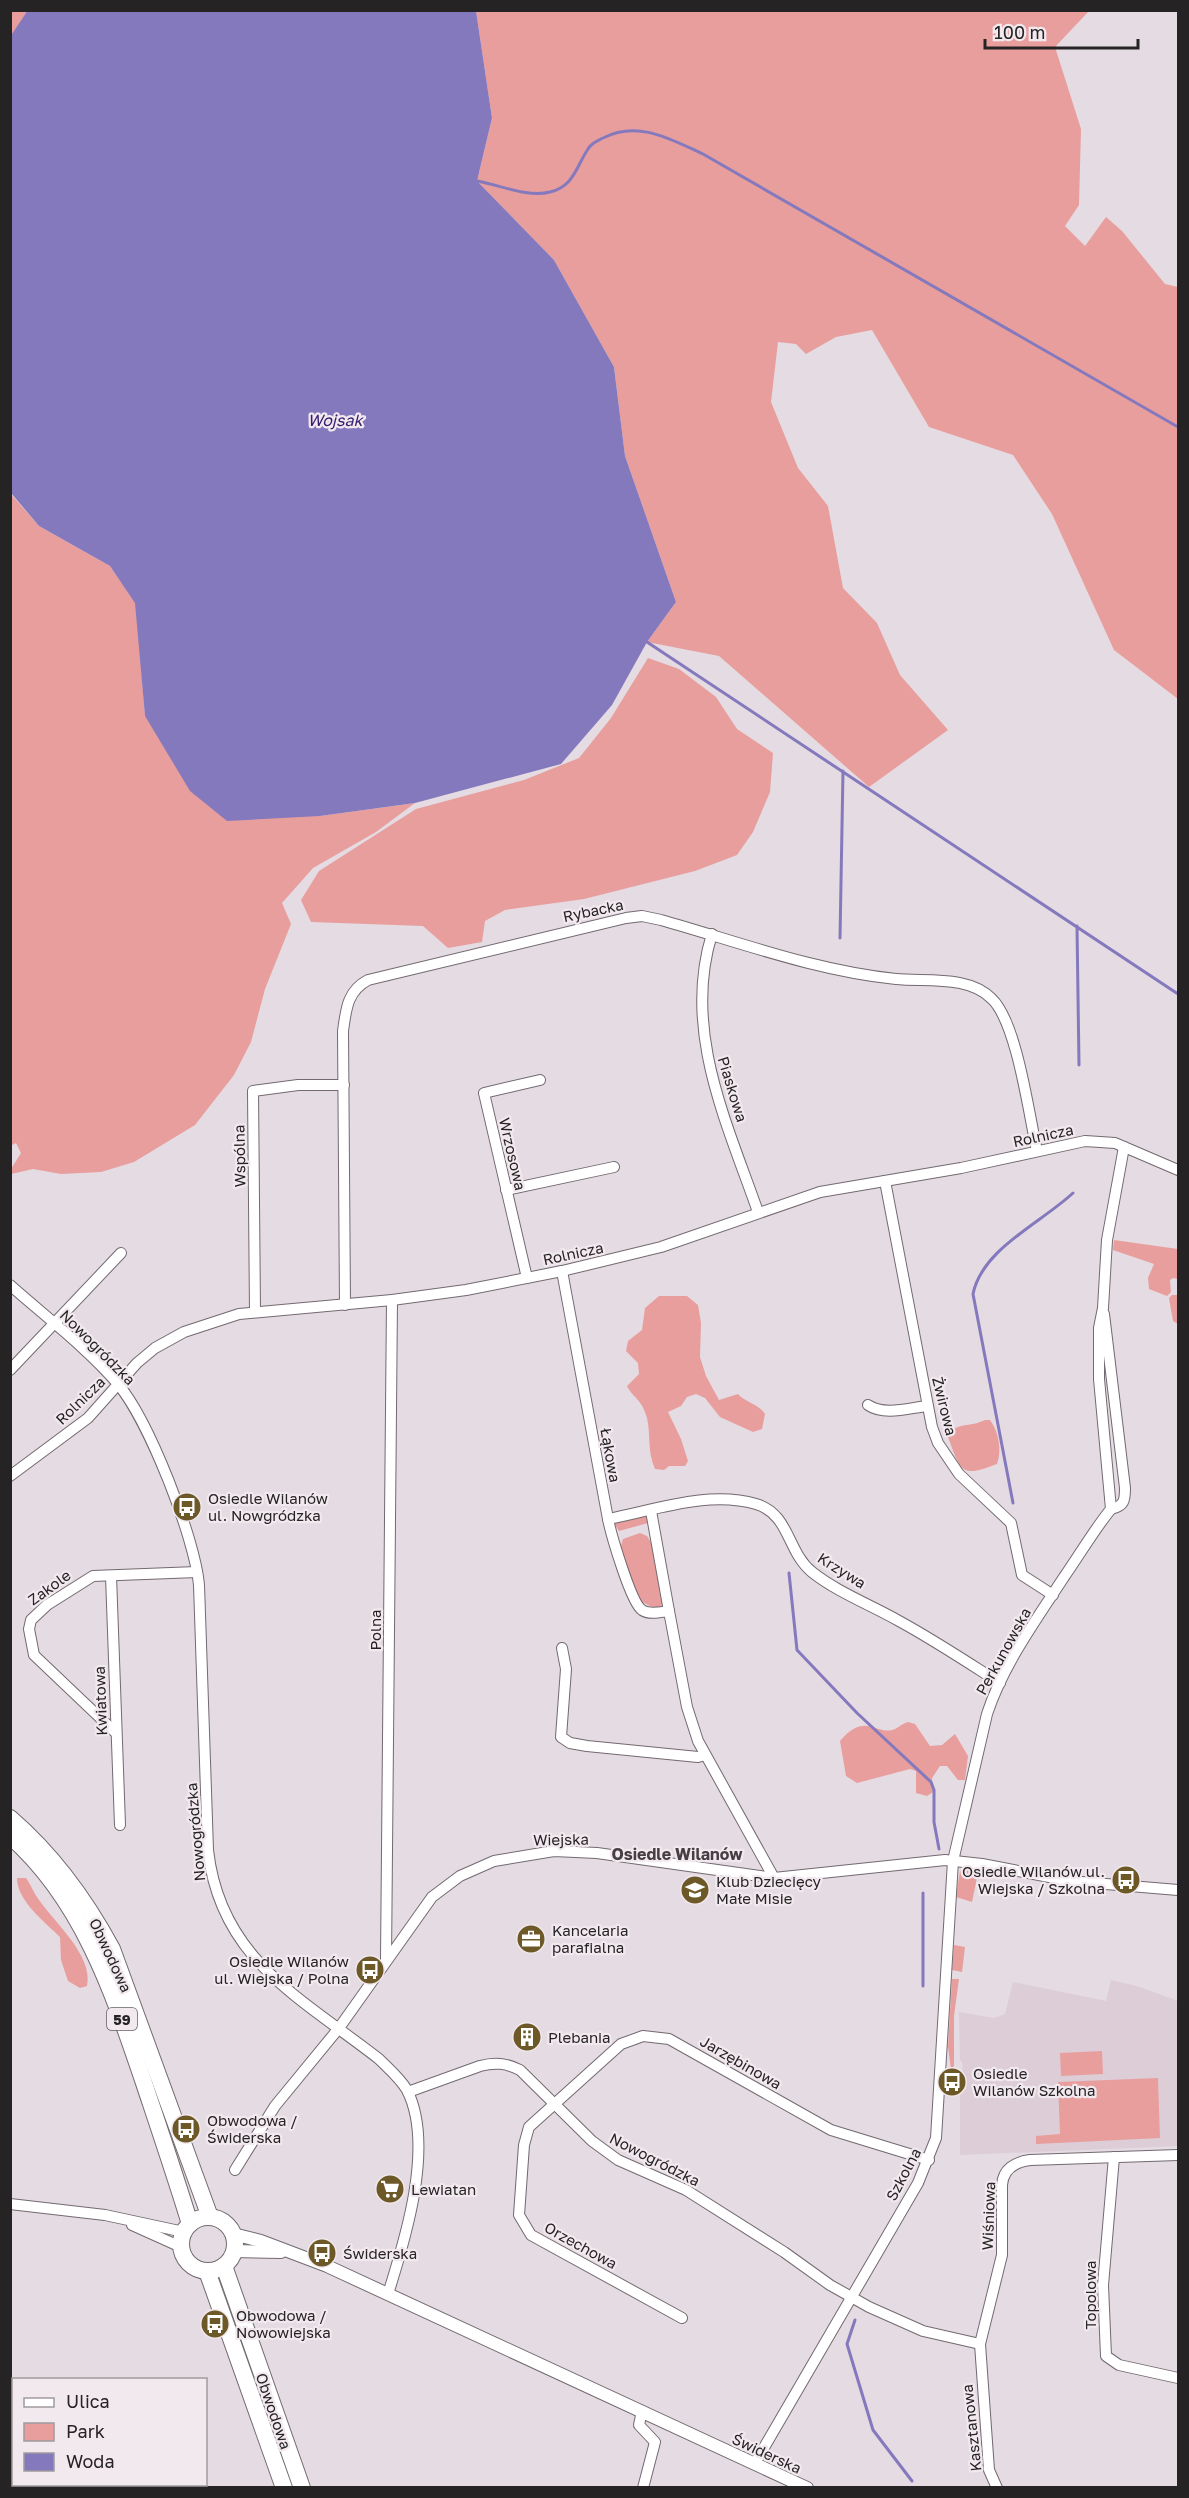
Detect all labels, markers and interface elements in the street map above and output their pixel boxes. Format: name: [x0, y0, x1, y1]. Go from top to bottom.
scale bar: [985, 12, 1138, 50]
text: 100 m: [994, 21, 1045, 43]
water label: Wojsak: [307, 410, 365, 430]
street label: Rybacka: [561, 895, 625, 925]
street label: Piaskowa: [715, 1054, 751, 1124]
street label: Wrzosowa: [496, 1116, 530, 1192]
street label: Rolnicza: [1011, 1120, 1075, 1150]
street label: Wspólna: [229, 1125, 249, 1187]
street label: Rolnicza: [541, 1238, 605, 1268]
street label: Nowogródzka: [57, 1306, 139, 1388]
street label: Rolnicza: [52, 1372, 108, 1428]
street label: Żwirowa: [929, 1375, 961, 1437]
street label: Łąkowa: [597, 1426, 625, 1484]
place label: Osiedle Wilanów ul. Nowgródzka: [208, 1489, 328, 1524]
bus stop icon: Osiedle Wilanów ul. Nowgródzka: [171, 1491, 203, 1523]
street label: Krzywa: [815, 1548, 869, 1592]
street label: Zakole: [24, 1565, 74, 1608]
street label: Perkunowska: [972, 1604, 1034, 1698]
street label: Polna: [366, 1609, 384, 1651]
street label: Kwiatowa: [90, 1666, 110, 1736]
street label: Nowogródzka: [182, 1782, 208, 1882]
street label: Wiejska: [533, 1830, 589, 1848]
district label: Osiedle Wilanów: [611, 1844, 743, 1864]
place label: Osiedle Wilanów ul. Wiejska / Szkolna: [962, 1862, 1105, 1897]
bus stop icon: Osiedle Wilanów ul. Wiejska / Szkolna: [1110, 1864, 1142, 1896]
place label: Klub Dziecięcy Małe Misie: [716, 1872, 822, 1907]
school or university icon: Klub Dziecięcy Małe Misie: [679, 1874, 711, 1906]
street label: Obwodowa: [86, 1915, 136, 1995]
place label: Kancelaria parafialna: [552, 1921, 628, 1956]
office icon: Kancelaria parafialna: [515, 1923, 547, 1955]
place label: Osiedle Wilanów ul. Wiejska / Polna: [214, 1952, 349, 1987]
bus stop icon: Osiedle Wilanów ul. Wiejska / Polna: [354, 1954, 386, 1986]
road number: 59: [107, 2008, 137, 2030]
building icon: Plebania: [511, 2021, 543, 2053]
place label: Plebania: [548, 2028, 611, 2046]
street label: Jarzębinowa: [697, 2032, 785, 2092]
place label: Osiedle Wilanów Szkolna: [973, 2064, 1095, 2099]
bus stop icon: Osiedle Wilanów Szkolna: [936, 2066, 968, 2098]
place label: Obwodowa / Świderska: [207, 2111, 298, 2146]
bus stop icon: Obwodowa / Świderska: [170, 2113, 202, 2145]
street label: Nowogródzka: [607, 2129, 703, 2189]
street label: Szkolna: [882, 2145, 924, 2203]
supermarket icon: Lewiatan: [374, 2173, 406, 2205]
place label: Lewiatan: [411, 2180, 476, 2198]
street label: Wiśniowa: [978, 2181, 998, 2251]
street label: Orzechowa: [542, 2218, 620, 2272]
bus stop icon: Świderska: [306, 2237, 338, 2269]
place label: Świderska: [343, 2244, 417, 2262]
street label: Topolowa: [1081, 2260, 1099, 2330]
place label: Obwodowa / Nowowiejska: [236, 2306, 331, 2341]
bus stop icon: Obwodowa / Nowowiejska: [199, 2308, 231, 2340]
street label: Obwodowa: [253, 2370, 295, 2452]
legend: [12, 2378, 207, 2486]
street label: Kasztanowa: [957, 2384, 985, 2472]
text: Ulica: [66, 2390, 110, 2412]
text: Park: [66, 2420, 105, 2442]
street label: Świderska: [730, 2429, 804, 2477]
text: Woda: [66, 2450, 115, 2472]

